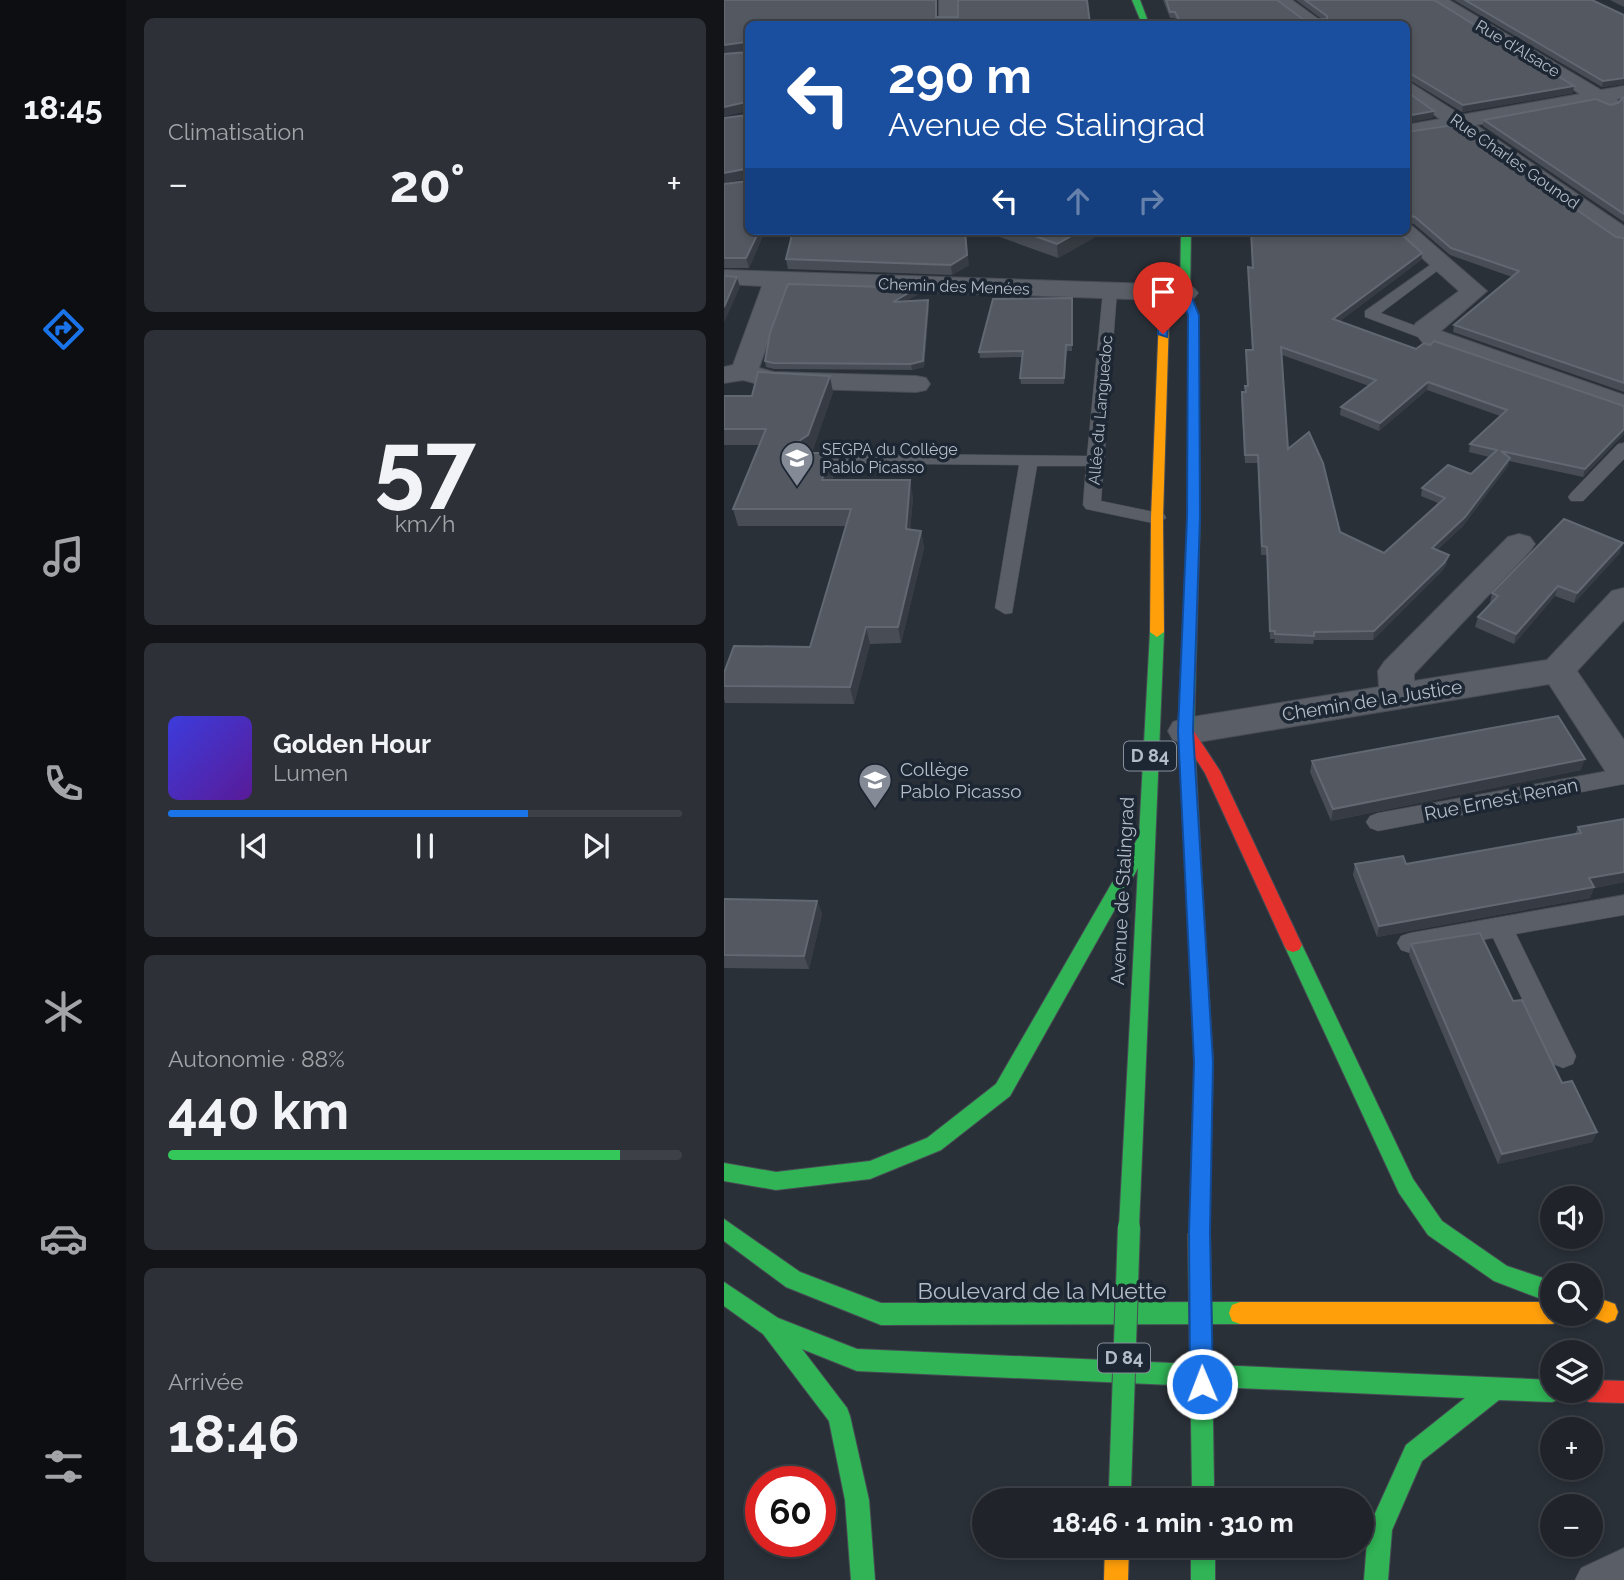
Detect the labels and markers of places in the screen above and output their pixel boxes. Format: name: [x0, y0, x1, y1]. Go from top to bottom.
pin: [1133, 262, 1193, 334]
school or university icon: SEGPA du Collège Pablo Picasso: [778, 439, 816, 488]
place label: SEGPA du Collège Pablo Picasso: [822, 440, 958, 477]
place label: Collège Pablo Picasso: [900, 758, 1022, 802]
school or university icon: Collège Pablo Picasso: [856, 761, 894, 810]

